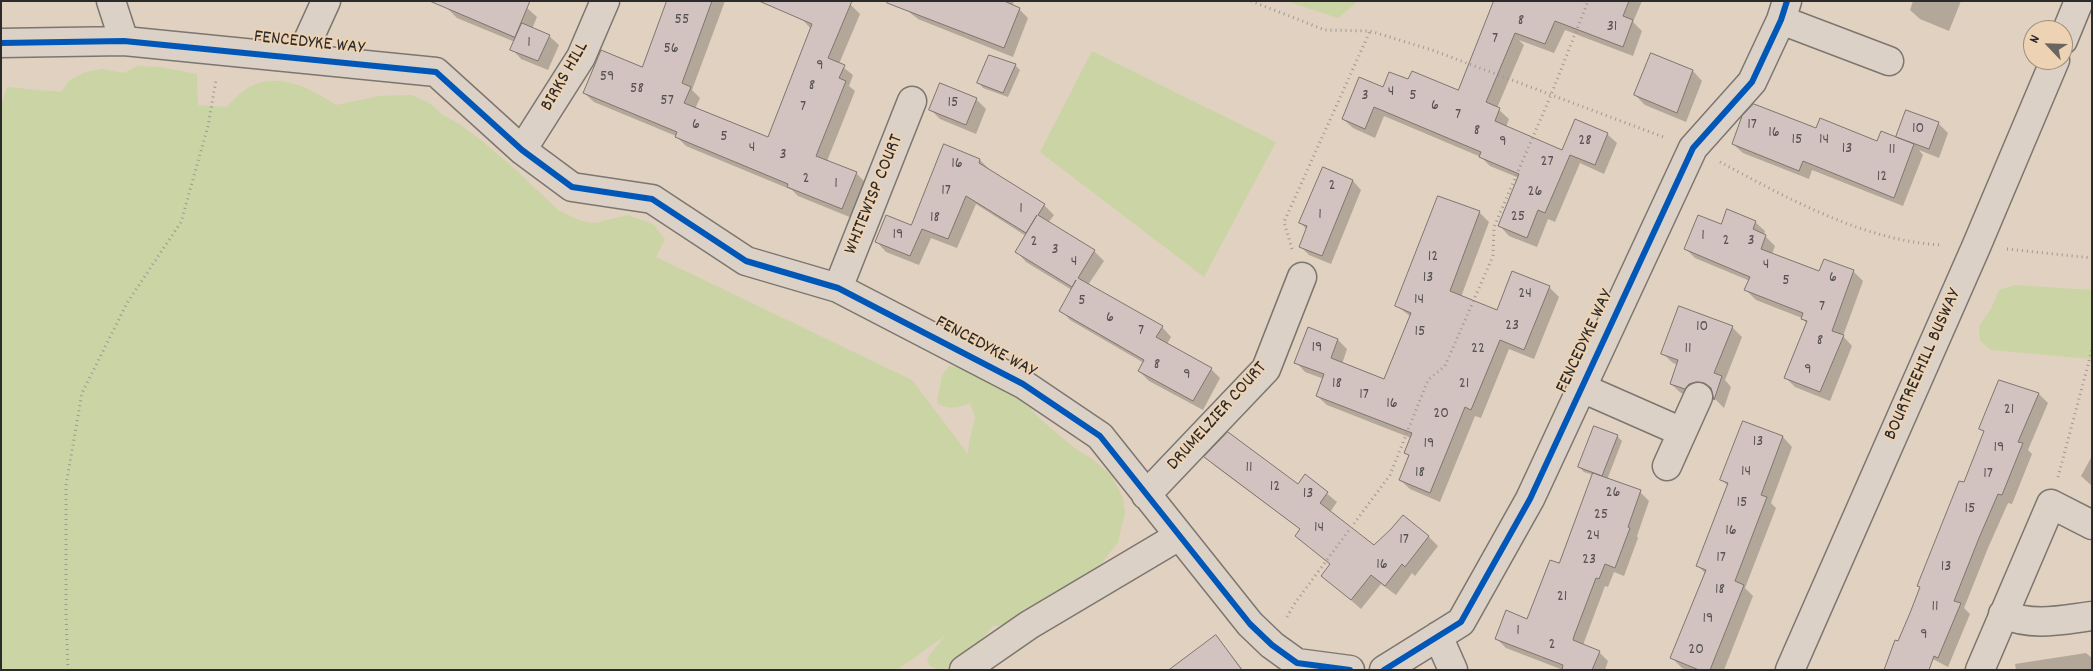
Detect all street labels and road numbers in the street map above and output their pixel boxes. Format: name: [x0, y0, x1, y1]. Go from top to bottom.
street label: FENCEDYKE WAY: [252, 27, 366, 61]
street label: BIRKS HILL: [537, 38, 595, 116]
street label: WHITEWISP COURT: [841, 132, 909, 258]
street label: BOURTREEHILL BUSWAY: [1880, 286, 1968, 444]
street label: FENCEDYKE WAY: [1552, 287, 1620, 397]
street label: FENCEDYKE WAY: [931, 312, 1039, 384]
street label: DRUMELZIER COURT: [1163, 358, 1273, 476]

